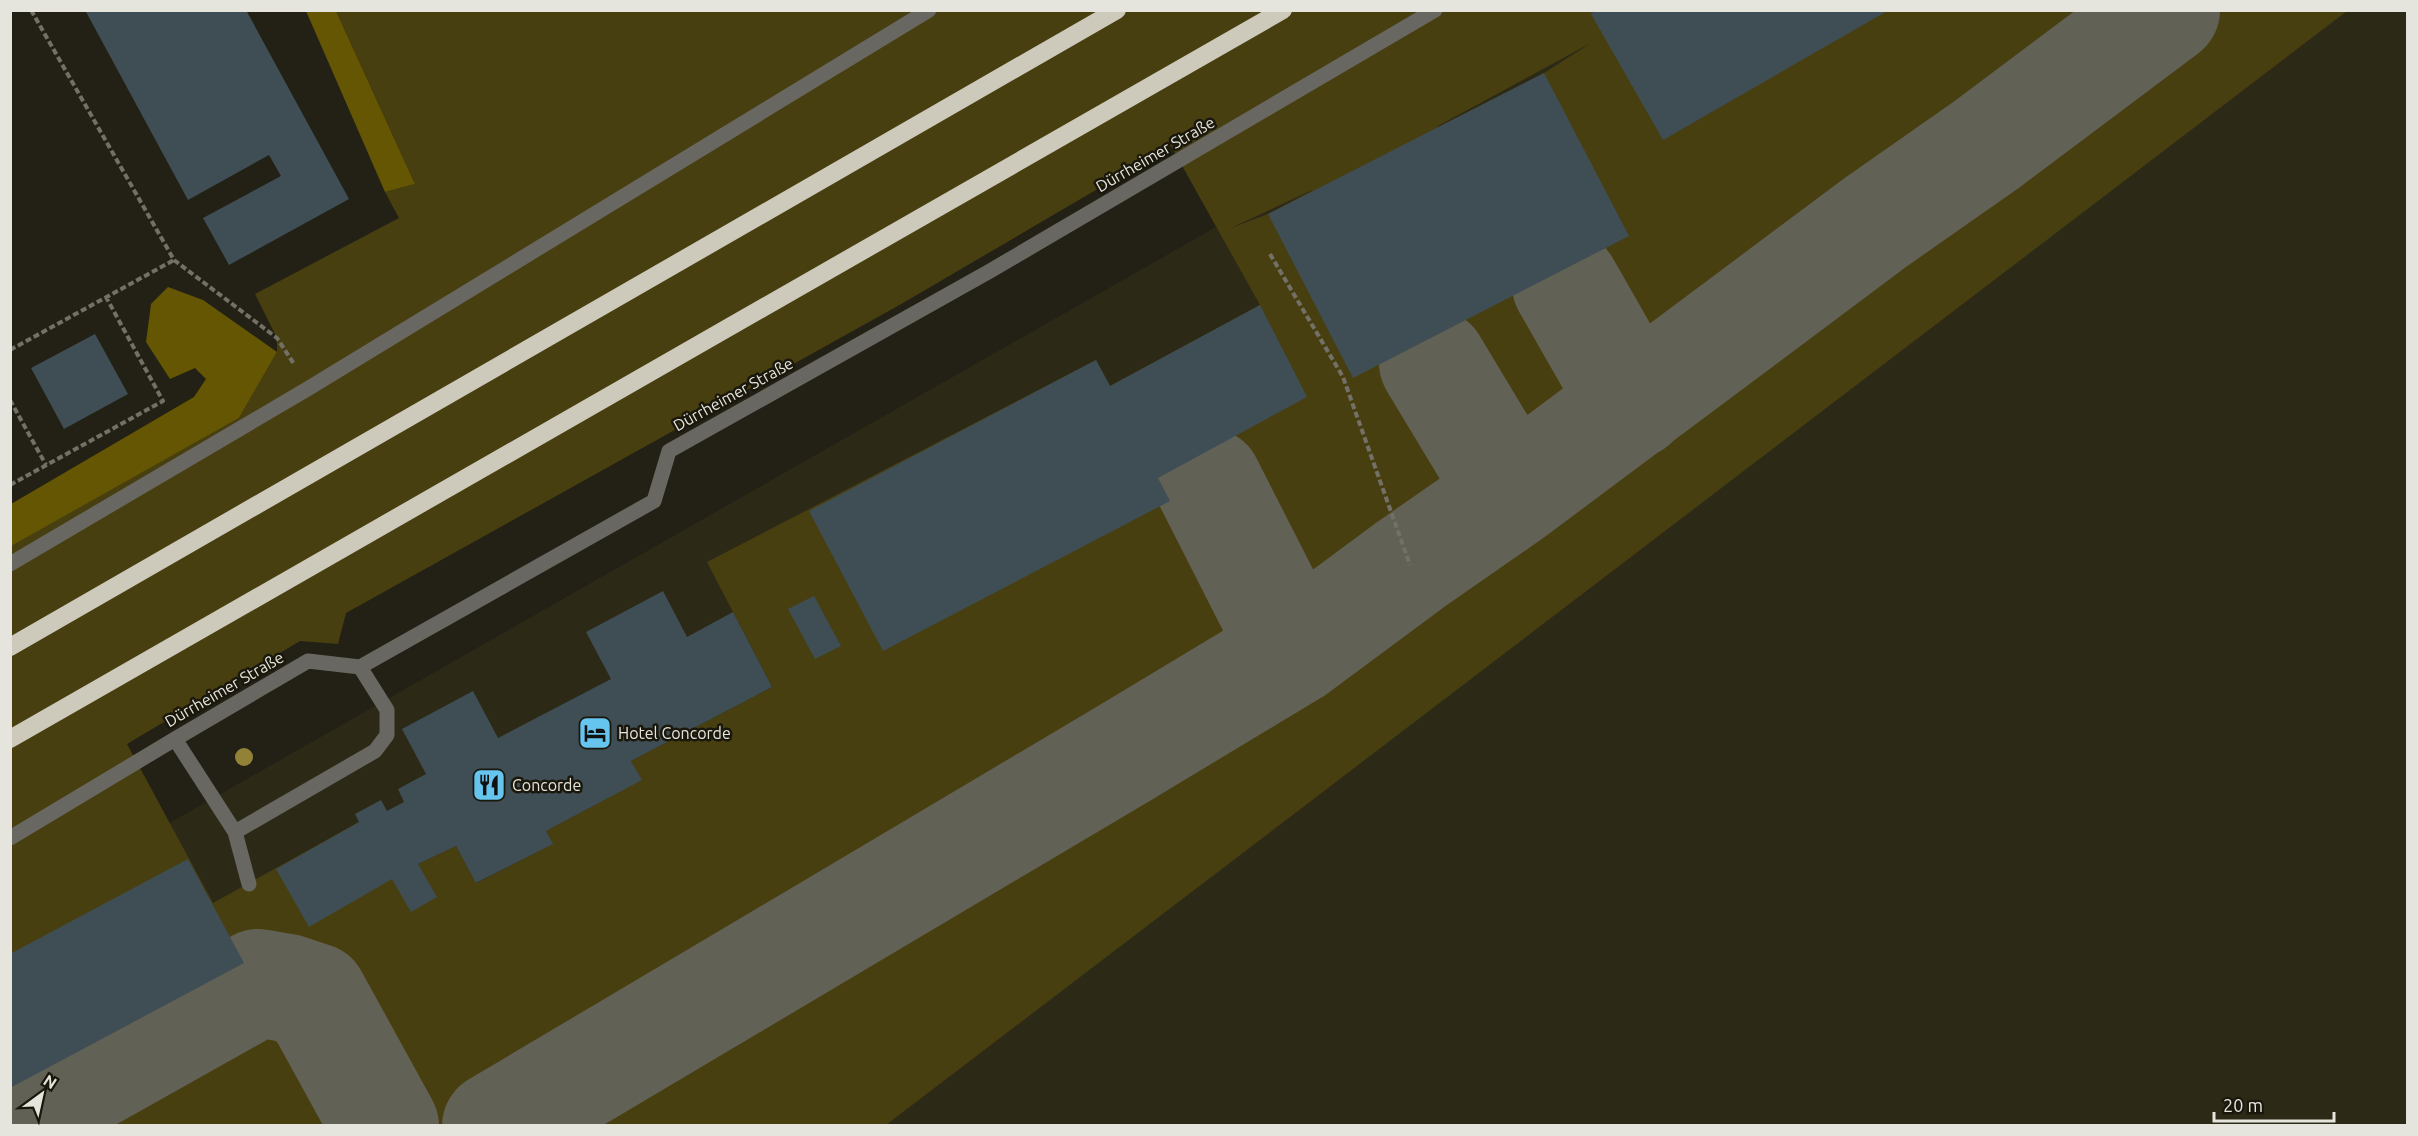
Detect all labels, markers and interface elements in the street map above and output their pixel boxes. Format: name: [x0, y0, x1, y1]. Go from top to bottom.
street label: Dürrheimer Straße: [1092, 113, 1218, 195]
street label: Dürrheimer Straße: [670, 354, 796, 434]
street label: Dürrheimer Straße: [161, 648, 287, 730]
hotel icon: Hotel Concorde: [577, 715, 613, 751]
place label: Hotel Concorde: [618, 724, 731, 742]
restaurant icon: Concorde: [471, 767, 507, 803]
place label: Concorde: [512, 776, 581, 794]
north arrow: [12, 1064, 72, 1124]
text: N: [40, 1071, 60, 1092]
scale bar: [2214, 1085, 2334, 1123]
text: 20 m: [2223, 1095, 2263, 1115]

